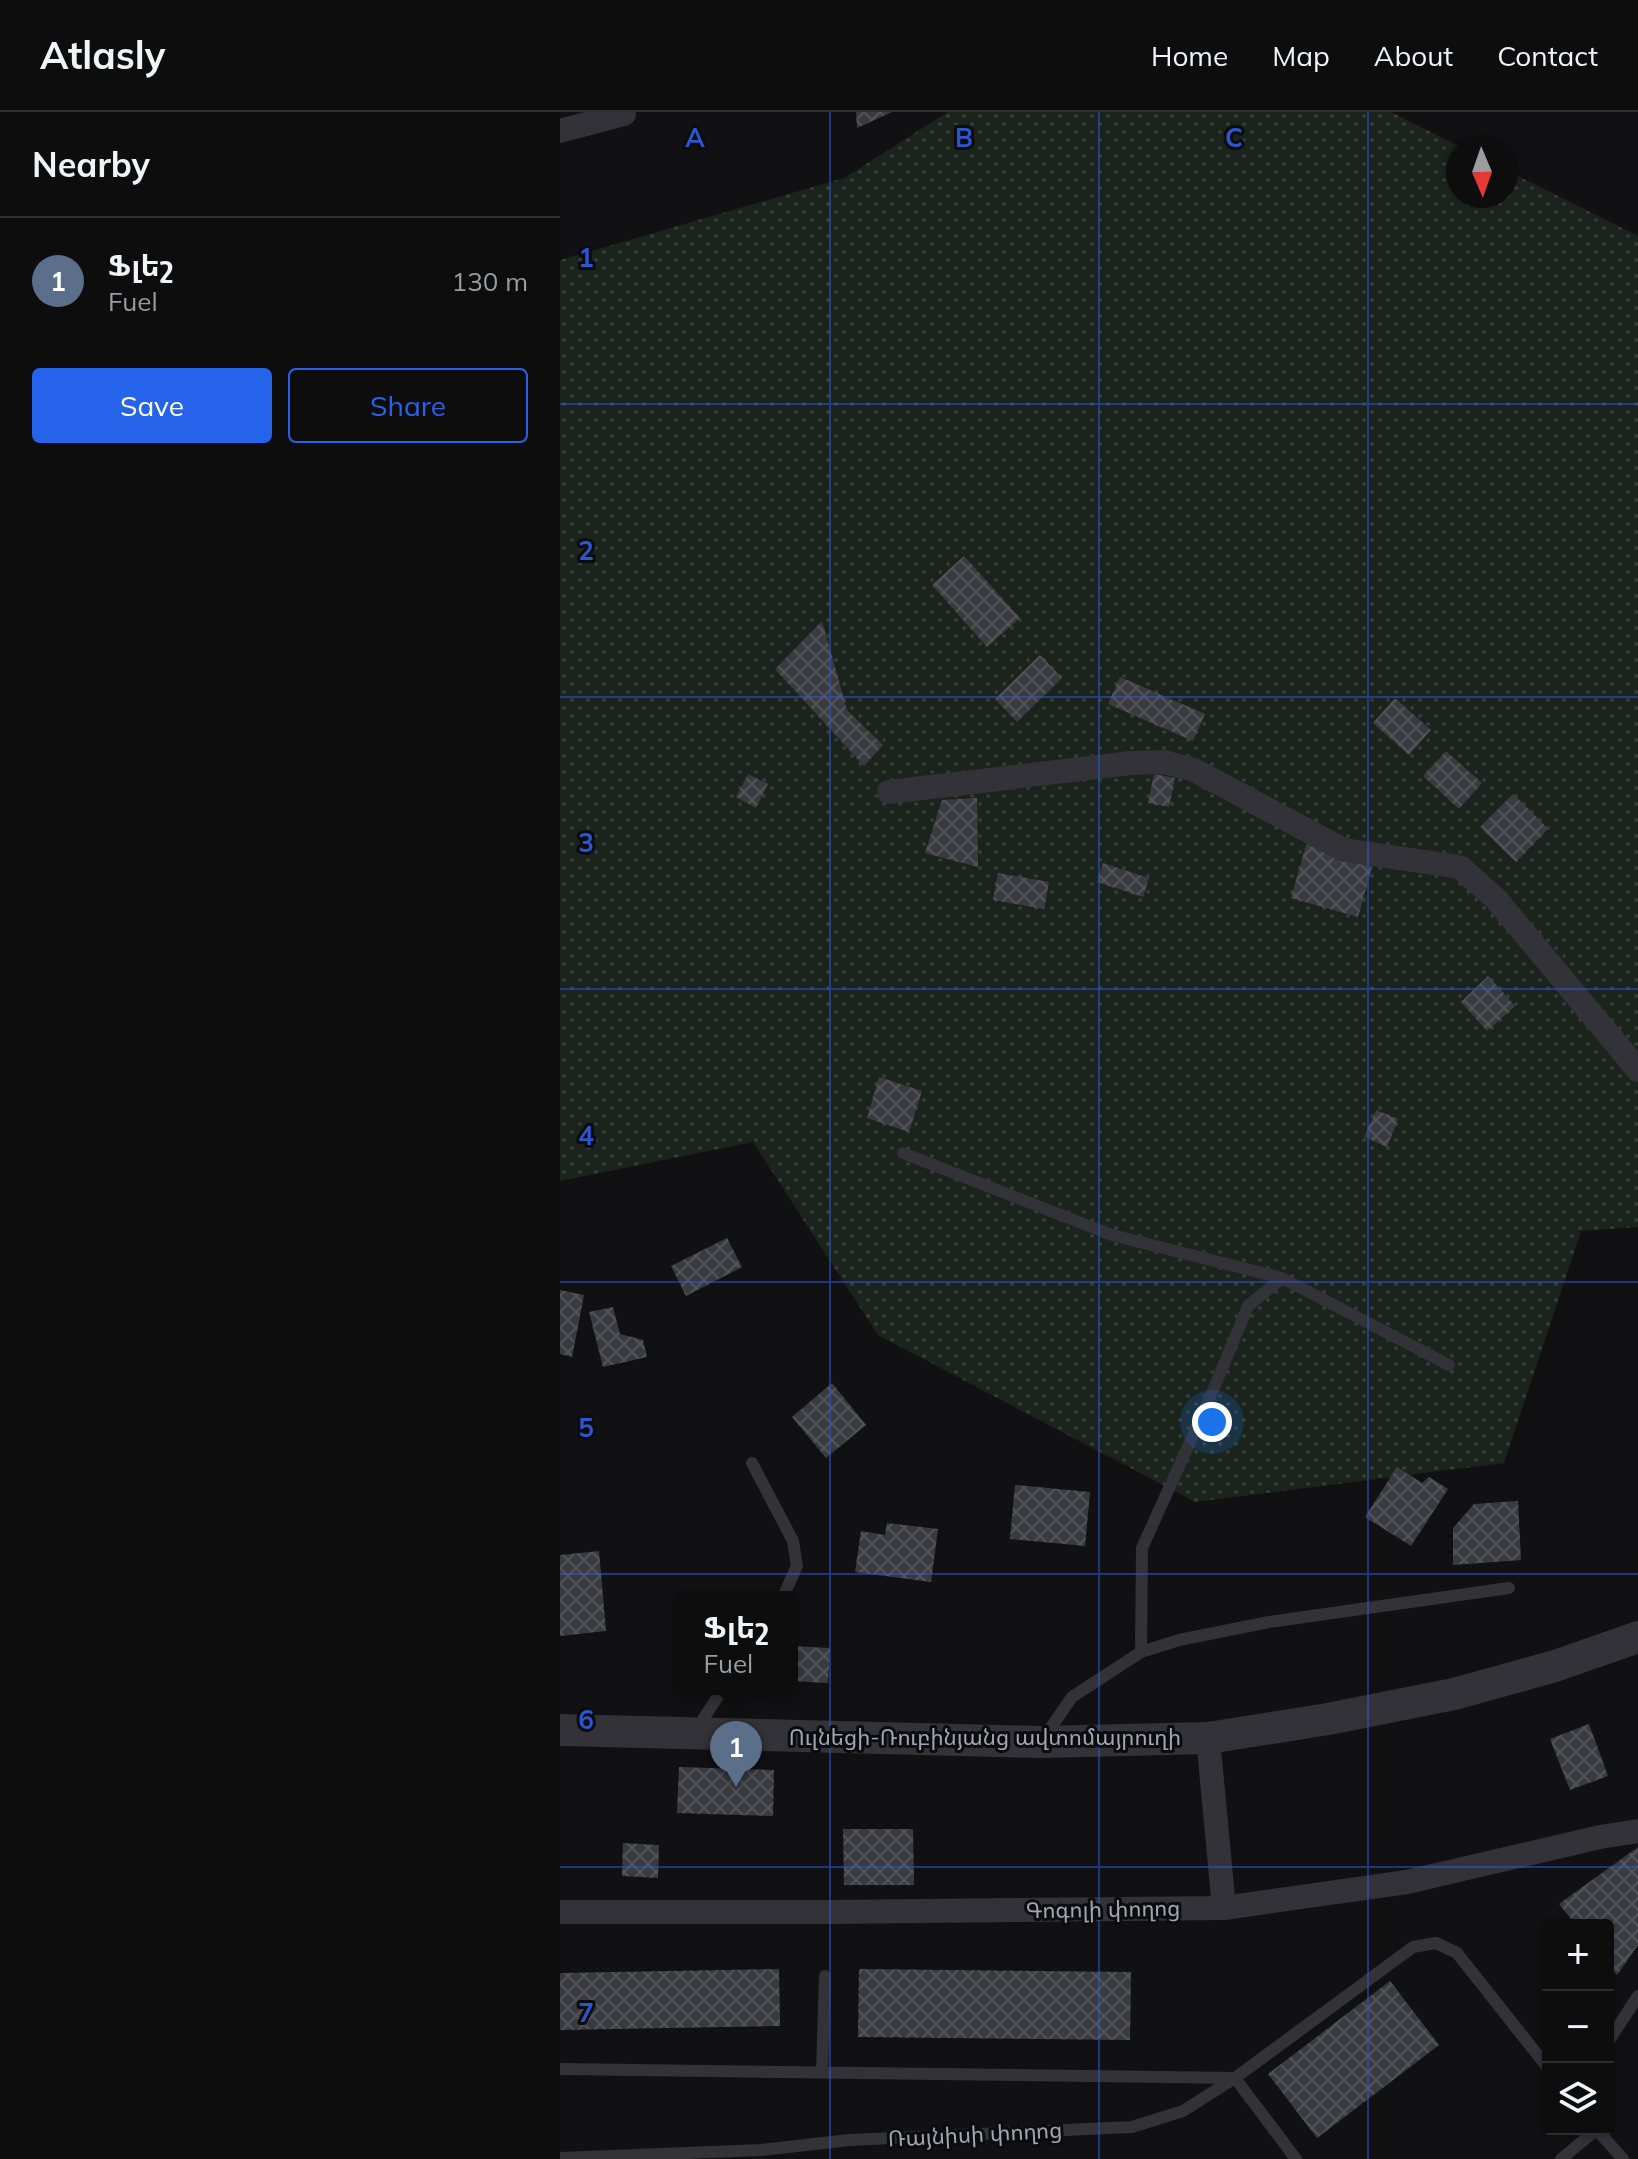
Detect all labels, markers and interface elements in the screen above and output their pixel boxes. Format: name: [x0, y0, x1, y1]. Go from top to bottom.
text: Atlasly: [40, 31, 165, 79]
text: Home: [1151, 38, 1228, 73]
text: Map: [1272, 38, 1330, 73]
text: About: [1374, 38, 1453, 73]
text: Contact: [1497, 38, 1598, 73]
text: A: [685, 121, 705, 154]
text: B: [955, 121, 973, 154]
text: C: [1225, 121, 1243, 154]
north arrow: [1446, 136, 1518, 208]
text: Nearby: [32, 143, 150, 186]
text: 1: [578, 241, 594, 274]
text: Ֆլեշ: [108, 246, 173, 284]
text: 1: [50, 265, 66, 298]
text: 130 m: [452, 265, 528, 298]
text: Fuel: [108, 285, 158, 318]
button: Save: [32, 368, 272, 443]
button: Share: [288, 368, 528, 443]
text: 2: [578, 534, 594, 567]
text: 3: [578, 826, 594, 859]
text: 4: [578, 1119, 594, 1152]
your location: [1192, 1402, 1232, 1442]
text: 5: [578, 1411, 594, 1444]
popup: [674, 1591, 798, 1695]
text: Ֆլեշ: [704, 1608, 768, 1646]
text: Fuel: [704, 1647, 753, 1680]
text: 6: [578, 1703, 594, 1736]
pin: 1: [710, 1721, 762, 1787]
street label: Ուլնեցի-Ռուբինյանց ավտոմայրուղի: [789, 1723, 1181, 1751]
street label: Գոգոլի փողոց: [1025, 1894, 1181, 1924]
map controls: [1542, 1919, 1614, 2135]
button: +: [1542, 1919, 1614, 1991]
button: −: [1542, 1991, 1614, 2063]
text: 7: [578, 1996, 594, 2029]
button: layers: [1542, 2063, 1614, 2135]
street label: Ռայնիսի փողոց: [887, 2115, 1063, 2153]

